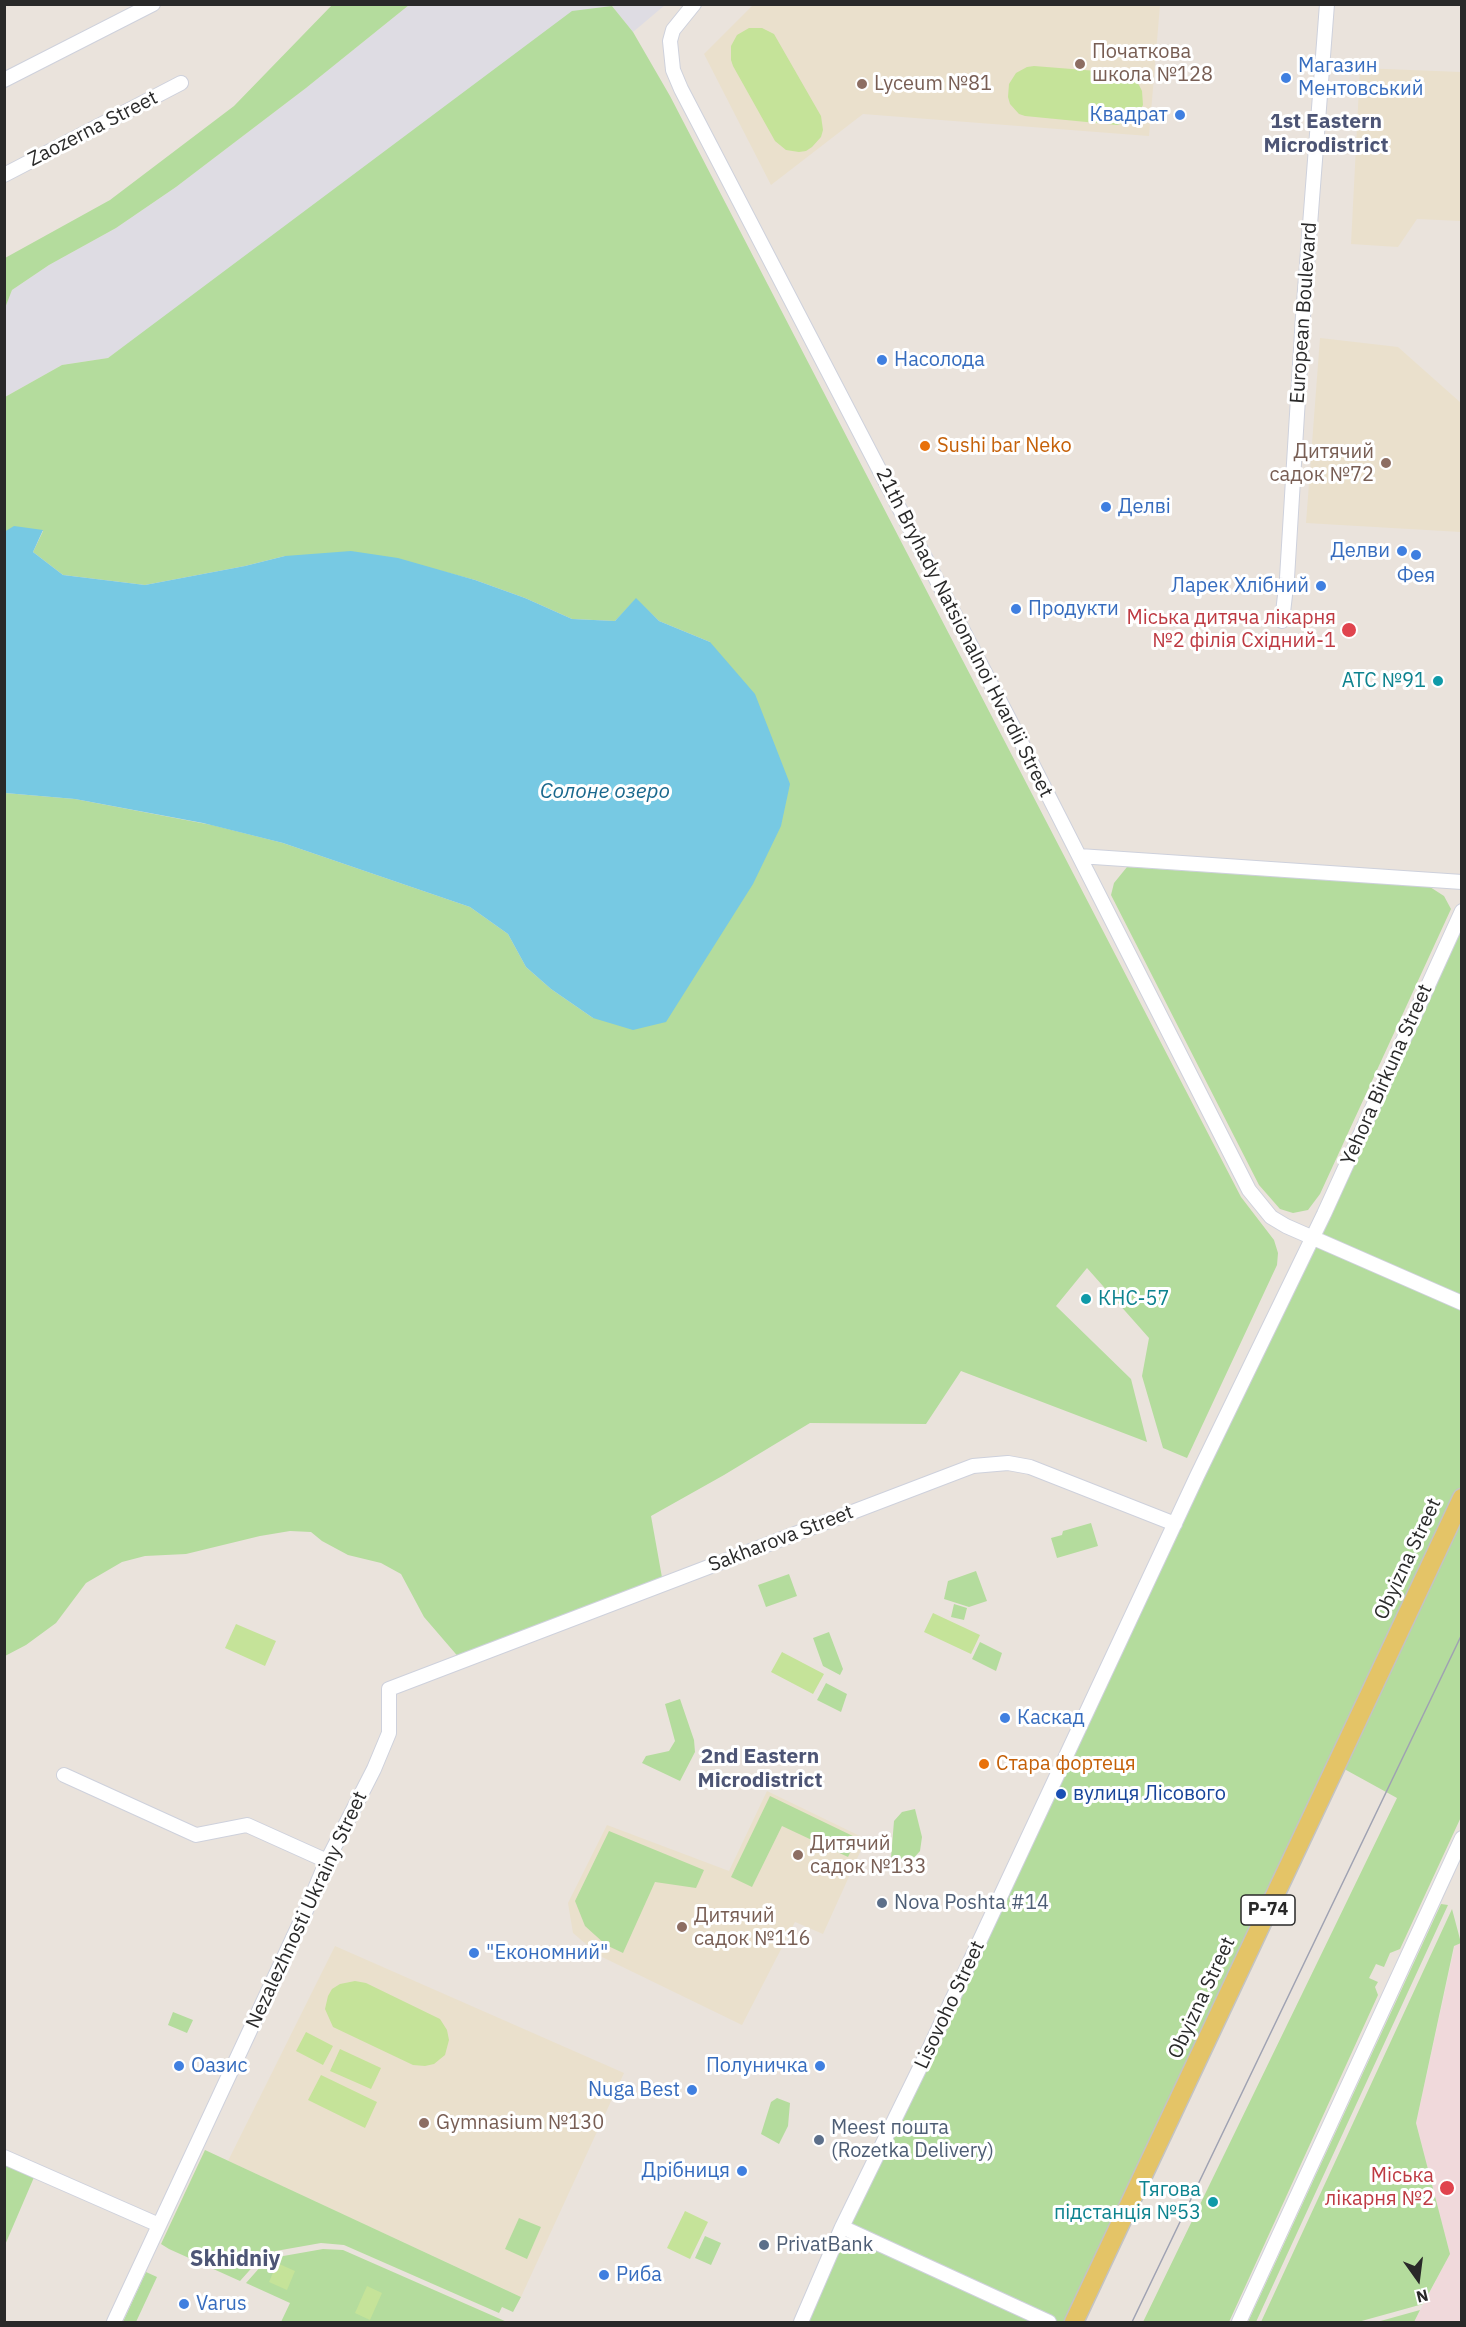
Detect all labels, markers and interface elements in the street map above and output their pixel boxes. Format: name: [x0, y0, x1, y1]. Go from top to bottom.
place label: Початкова школа №128: [1092, 40, 1213, 87]
place label: Магазин Ментовський: [1298, 54, 1423, 101]
marker: Початкова школа №128: [1073, 57, 1087, 71]
marker: Магазин Ментовський: [1279, 71, 1293, 85]
place label: Lyceum №81: [874, 72, 992, 96]
marker: Lyceum №81: [855, 77, 869, 91]
street label: Zaozerna Street: [24, 86, 162, 172]
place label: Квадрат: [1089, 103, 1168, 127]
marker: Квадрат: [1173, 108, 1187, 122]
district label: 1st Eastern Microdistrict: [1264, 109, 1388, 159]
street label: European Boulevard: [1286, 221, 1322, 405]
place label: Насолода: [894, 348, 985, 372]
marker: Насолода: [875, 353, 889, 367]
place label: Sushi bar Neko: [937, 434, 1072, 458]
marker: Sushi bar Neko: [918, 439, 932, 453]
place label: Дитячий садок №72: [1269, 440, 1374, 487]
marker: Дитячий садок №72: [1379, 456, 1393, 470]
street label: 21th Bryhady Natsionalnoi Hvardii Street: [870, 464, 1058, 802]
place label: Делві: [1118, 495, 1171, 519]
marker: Делві: [1099, 500, 1113, 514]
place label: Делви: [1330, 539, 1390, 563]
marker: Делви: [1395, 544, 1409, 558]
marker: Фея: [1409, 548, 1423, 562]
place label: Фея: [1397, 564, 1435, 588]
place label: Ларек Хлібний: [1171, 574, 1309, 598]
marker: Ларек Хлібний: [1314, 579, 1328, 593]
place label: Продукти: [1028, 597, 1119, 621]
marker: Продукти: [1009, 602, 1023, 616]
place label: Міська дитяча лікарня №2 філія Східний-1: [1126, 606, 1336, 653]
marker: Міська дитяча лікарня №2 філія Східний-1: [1340, 621, 1358, 639]
place label: АТС №91: [1342, 669, 1426, 693]
marker: АТС №91: [1431, 674, 1445, 688]
water label: Солоне озеро: [540, 779, 670, 805]
street label: Yehora Birkuna Street: [1336, 981, 1438, 1169]
place label: КНС-57: [1098, 1287, 1169, 1311]
marker: КНС-57: [1079, 1292, 1093, 1306]
street label: Obyizna Street: [1369, 1494, 1447, 1624]
street label: Sakharova Street: [705, 1500, 857, 1578]
place label: Каскад: [1017, 1706, 1085, 1730]
marker: Каскад: [998, 1711, 1012, 1725]
district label: 2nd Eastern Microdistrict: [698, 1744, 822, 1794]
place label: Стара фортеця: [996, 1752, 1136, 1776]
marker: Стара фортеця: [977, 1757, 991, 1771]
place label: вулиця Лісового: [1073, 1782, 1226, 1806]
marker: вулиця Лісового: [1054, 1787, 1068, 1801]
street label: Nezalezhnosti Ukrainy Street: [241, 1788, 373, 2032]
place label: Дитячий садок №133: [810, 1832, 927, 1879]
marker: Дитячий садок №133: [791, 1848, 805, 1862]
place label: Nova Poshta #14: [894, 1891, 1049, 1915]
road number: Р-74: [1241, 1895, 1295, 1925]
marker: Nova Poshta #14: [875, 1896, 889, 1910]
place label: Дитячий садок №116: [694, 1904, 811, 1951]
marker: Дитячий садок №116: [675, 1920, 689, 1934]
street label: Obyizna Street: [1163, 1933, 1241, 2063]
street label: Lisovoho Street: [910, 1937, 990, 2073]
place label: "Економний": [486, 1941, 608, 1965]
marker: "Економний": [467, 1946, 481, 1960]
place label: Оазис: [191, 2054, 248, 2078]
place label: Полуничка: [706, 2054, 808, 2078]
marker: Оазис: [172, 2059, 186, 2073]
marker: Полуничка: [813, 2059, 827, 2073]
place label: Nuga Best: [588, 2078, 680, 2102]
marker: Nuga Best: [685, 2083, 699, 2097]
place label: Gymnasium №130: [436, 2111, 604, 2135]
marker: Gymnasium №130: [417, 2116, 431, 2130]
place label: Meest пошта (Rozetka Delivery): [831, 2116, 994, 2163]
marker: Meest пошта (Rozetka Delivery): [812, 2133, 826, 2147]
place label: Дрібниця: [641, 2159, 730, 2183]
marker: Дрібниця: [735, 2164, 749, 2178]
place label: Міська лікарня №2: [1325, 2164, 1434, 2211]
place label: Тягова підстанція №53: [1054, 2178, 1201, 2225]
marker: Міська лікарня №2: [1438, 2179, 1456, 2197]
marker: Тягова підстанція №53: [1206, 2195, 1220, 2209]
place label: PrivatBank: [776, 2233, 873, 2257]
marker: PrivatBank: [757, 2238, 771, 2252]
district label: Skhidniy: [190, 2247, 280, 2273]
north arrow: [1388, 2249, 1448, 2309]
place label: Риба: [616, 2263, 662, 2287]
marker: Риба: [597, 2268, 611, 2282]
text: N: [1414, 2285, 1430, 2308]
place label: Varus: [196, 2292, 247, 2316]
marker: Varus: [177, 2297, 191, 2311]

